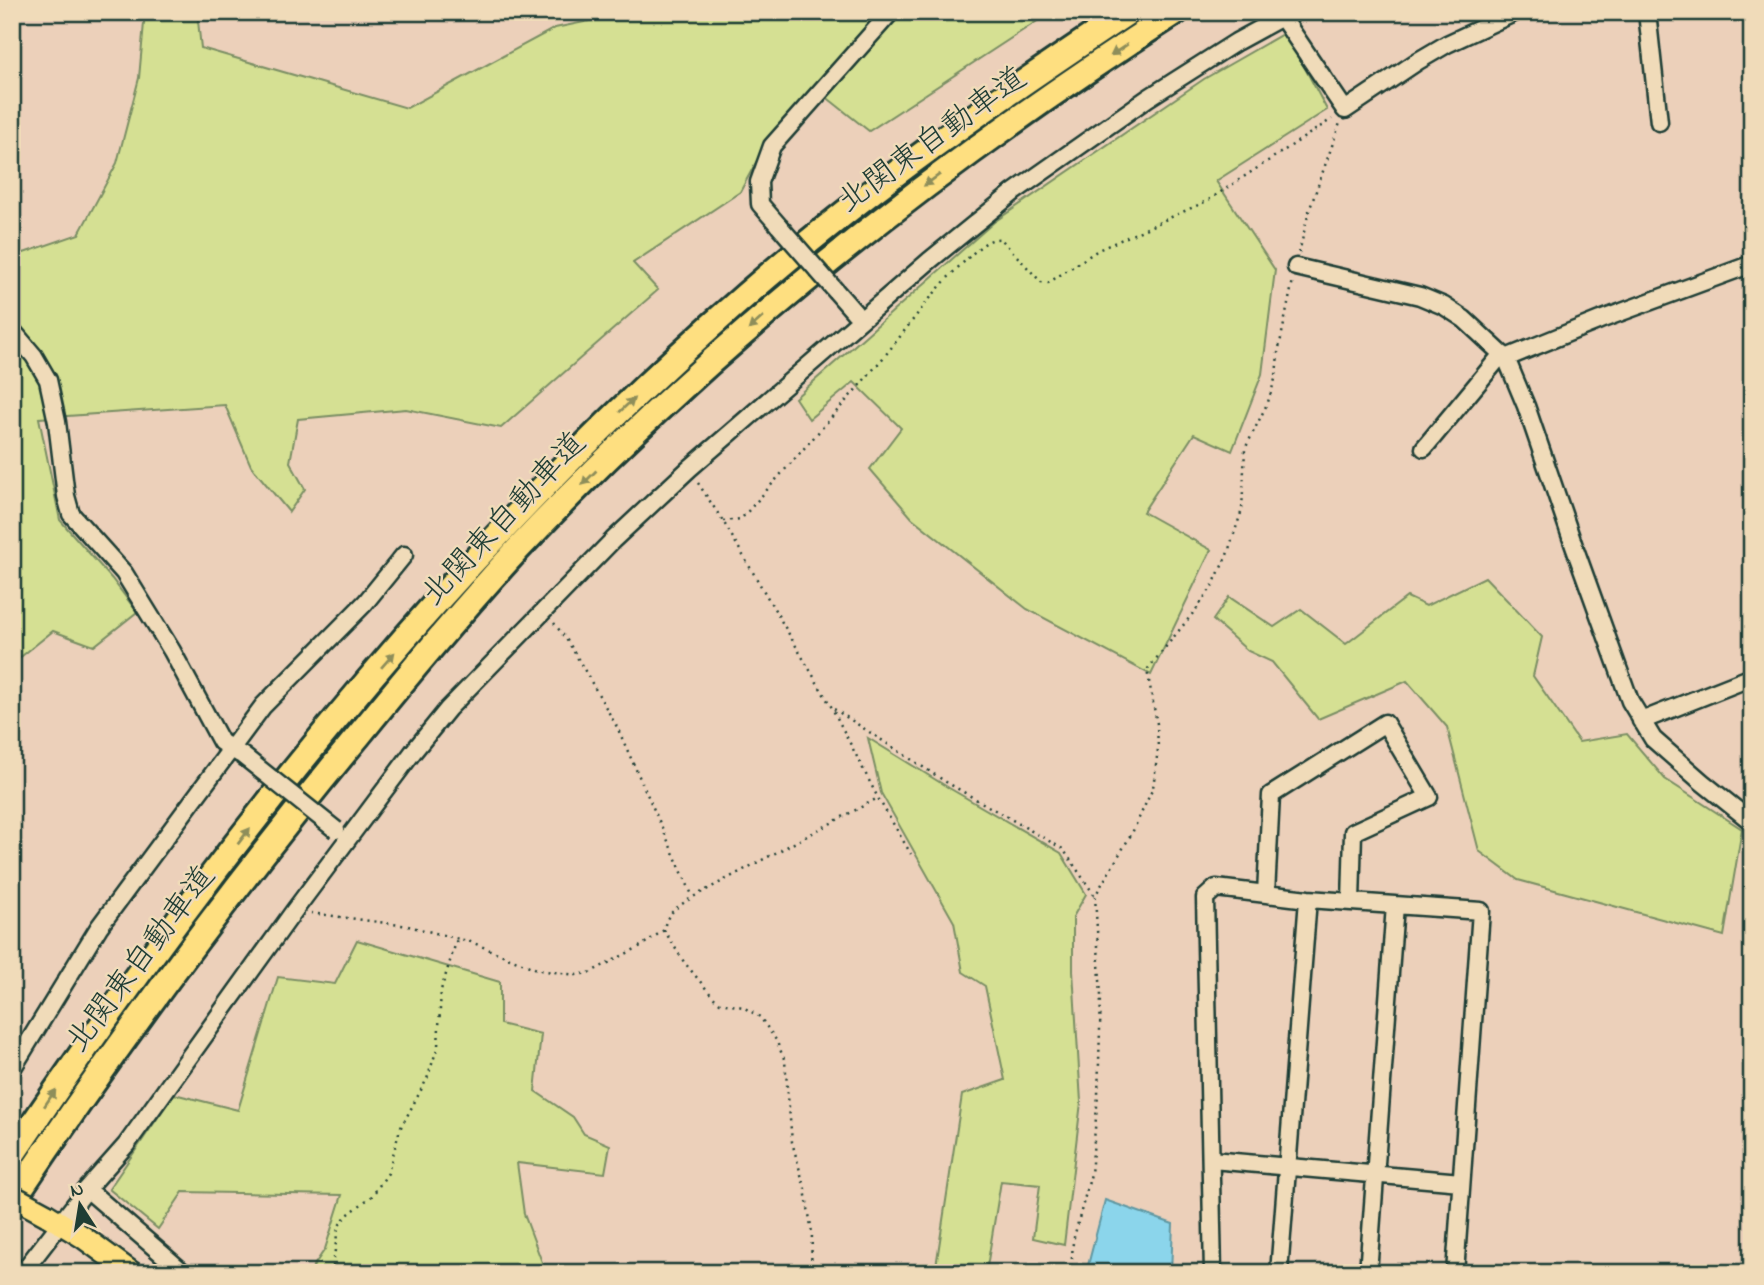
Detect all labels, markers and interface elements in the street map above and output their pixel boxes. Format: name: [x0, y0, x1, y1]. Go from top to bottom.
one-way arrow: [1110, 43, 1128, 57]
street label: 北関東自動車道: [829, 56, 1037, 226]
one-way arrow: [923, 172, 941, 186]
one-way arrow: [747, 315, 765, 331]
one-way arrow: [618, 397, 636, 413]
street label: 北関東自動車道: [411, 422, 599, 618]
one-way arrow: [582, 469, 598, 486]
one-way arrow: [380, 652, 395, 669]
one-way arrow: [236, 827, 250, 845]
street label: 北関東自動車道: [56, 856, 228, 1064]
one-way arrow: [44, 1088, 57, 1108]
north arrow: [46, 1170, 116, 1240]
text: N: [68, 1176, 86, 1205]

